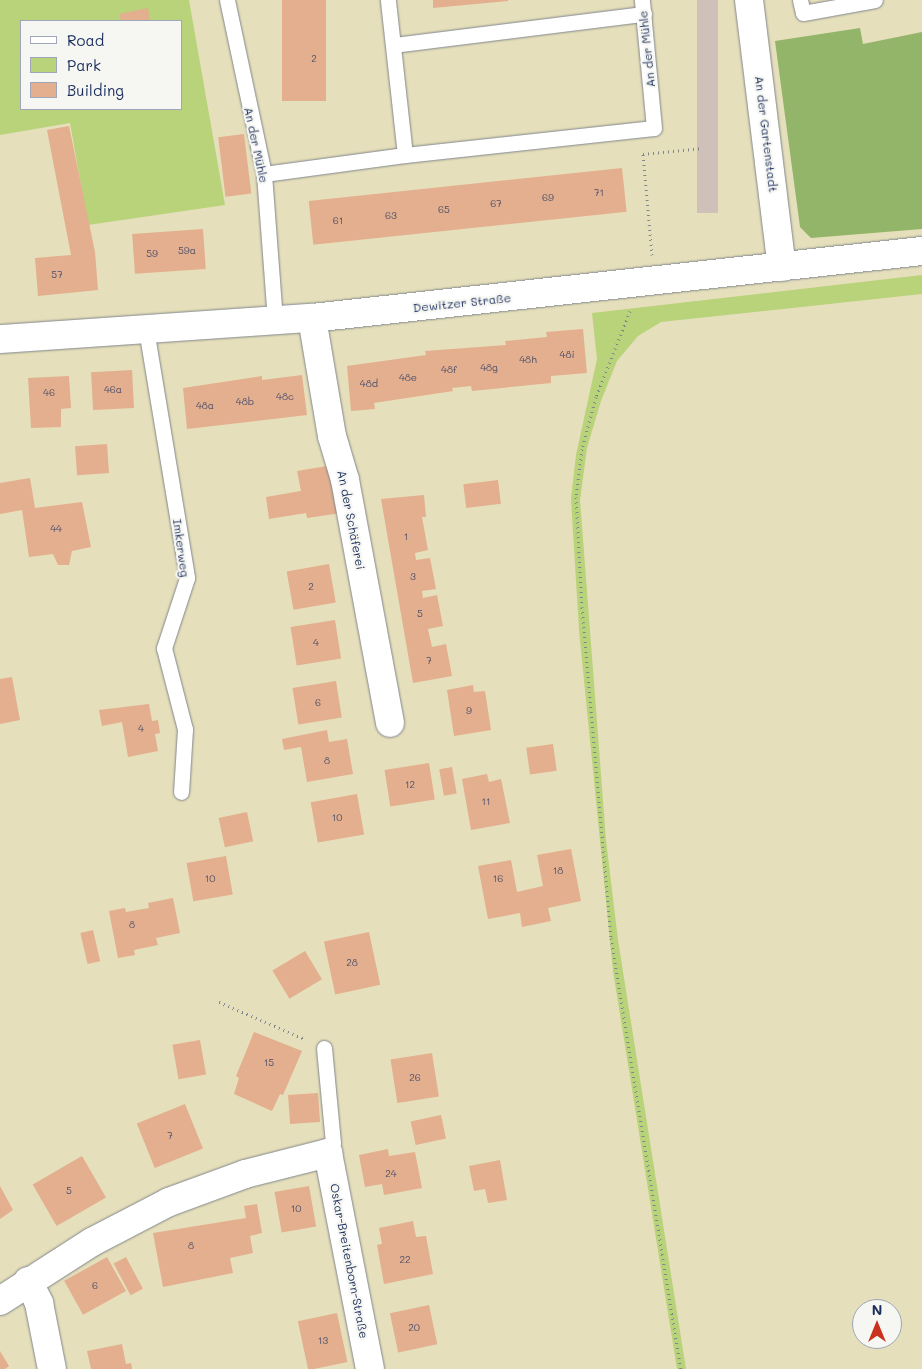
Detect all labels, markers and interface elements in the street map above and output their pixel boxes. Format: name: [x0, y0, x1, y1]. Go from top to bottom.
street label: An der Mühle: [636, 10, 658, 88]
legend: [20, 20, 182, 110]
text: Road: [67, 30, 104, 50]
house number: 2: [311, 53, 317, 65]
text: Park: [67, 55, 101, 75]
street label: An der Gartenstadt: [752, 75, 780, 193]
text: Building: [67, 80, 124, 100]
street label: An der Mühle: [241, 106, 271, 184]
house number: 71: [594, 187, 604, 199]
house number: 69: [542, 192, 554, 204]
house number: 67: [490, 198, 502, 210]
house number: 65: [438, 204, 450, 216]
house number: 63: [385, 210, 397, 222]
house number: 61: [333, 215, 343, 227]
house number: 59a: [178, 245, 196, 257]
house number: 59: [146, 248, 158, 260]
house number: 57: [51, 269, 63, 281]
street label: Dewitzer Straße: [412, 291, 512, 315]
house number: 48i: [560, 349, 574, 361]
house number: 48h: [519, 354, 537, 366]
house number: 48g: [480, 362, 498, 374]
house number: 48f: [441, 364, 457, 376]
house number: 48e: [399, 372, 417, 384]
house number: 48d: [360, 378, 378, 390]
house number: 46a: [104, 384, 122, 396]
house number: 46: [43, 387, 55, 399]
house number: 48c: [276, 391, 294, 403]
house number: 48b: [236, 396, 254, 408]
house number: 48a: [196, 400, 214, 412]
street label: An der Schäferei: [334, 469, 368, 571]
street label: Imkerweg: [170, 518, 192, 578]
house number: 44: [50, 523, 62, 535]
house number: 1: [404, 531, 408, 543]
house number: 3: [410, 571, 416, 583]
house number: 2: [308, 581, 314, 593]
house number: 5: [417, 608, 423, 620]
house number: 4: [313, 637, 319, 649]
house number: 7: [426, 655, 432, 667]
house number: 6: [315, 697, 321, 709]
house number: 9: [466, 705, 472, 717]
house number: 4: [138, 723, 144, 735]
house number: 8: [324, 755, 330, 767]
house number: 12: [405, 779, 415, 791]
house number: 11: [482, 796, 490, 808]
house number: 10: [332, 812, 342, 824]
house number: 18: [553, 865, 563, 877]
house number: 10: [205, 873, 215, 885]
house number: 16: [493, 873, 503, 885]
house number: 8: [129, 919, 135, 931]
house number: 28: [346, 957, 358, 969]
house number: 15: [264, 1057, 274, 1069]
house number: 26: [409, 1072, 421, 1084]
house number: 7: [167, 1130, 173, 1142]
house number: 24: [385, 1168, 397, 1180]
street label: Oskar-Breitenborn-Straße: [327, 1182, 371, 1340]
house number: 5: [66, 1185, 72, 1197]
house number: 10: [291, 1203, 301, 1215]
house number: 8: [188, 1240, 194, 1252]
house number: 22: [399, 1254, 411, 1266]
house number: 6: [92, 1280, 98, 1292]
north arrow: [852, 1299, 902, 1349]
text: N: [872, 1300, 882, 1319]
house number: 20: [408, 1322, 420, 1334]
house number: 13: [318, 1335, 328, 1347]

